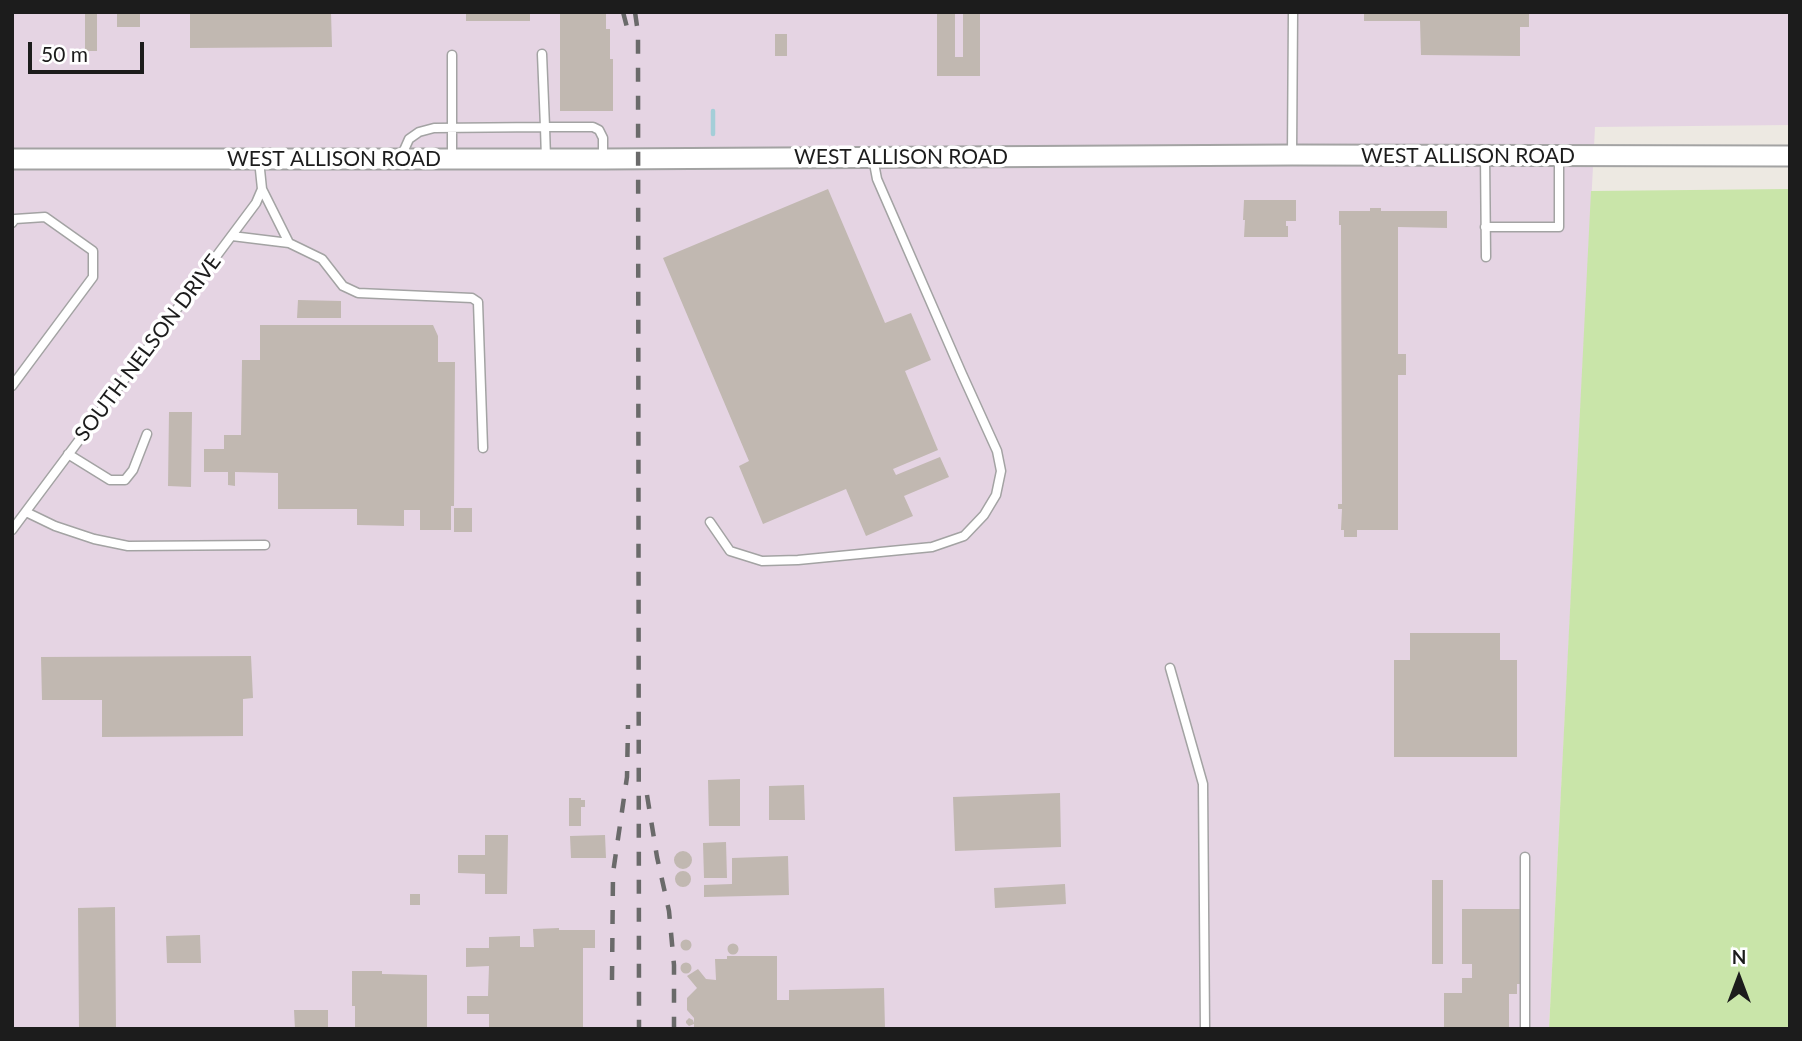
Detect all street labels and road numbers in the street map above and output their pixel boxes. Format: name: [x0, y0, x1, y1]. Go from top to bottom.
street label: WEST ALLISON ROAD: [1361, 143, 1575, 169]
street label: WEST ALLISON ROAD: [794, 144, 1008, 170]
street label: WEST ALLISON ROAD: [227, 146, 441, 172]
street label: SOUTH NELSON DRIVE: [70, 250, 226, 446]

